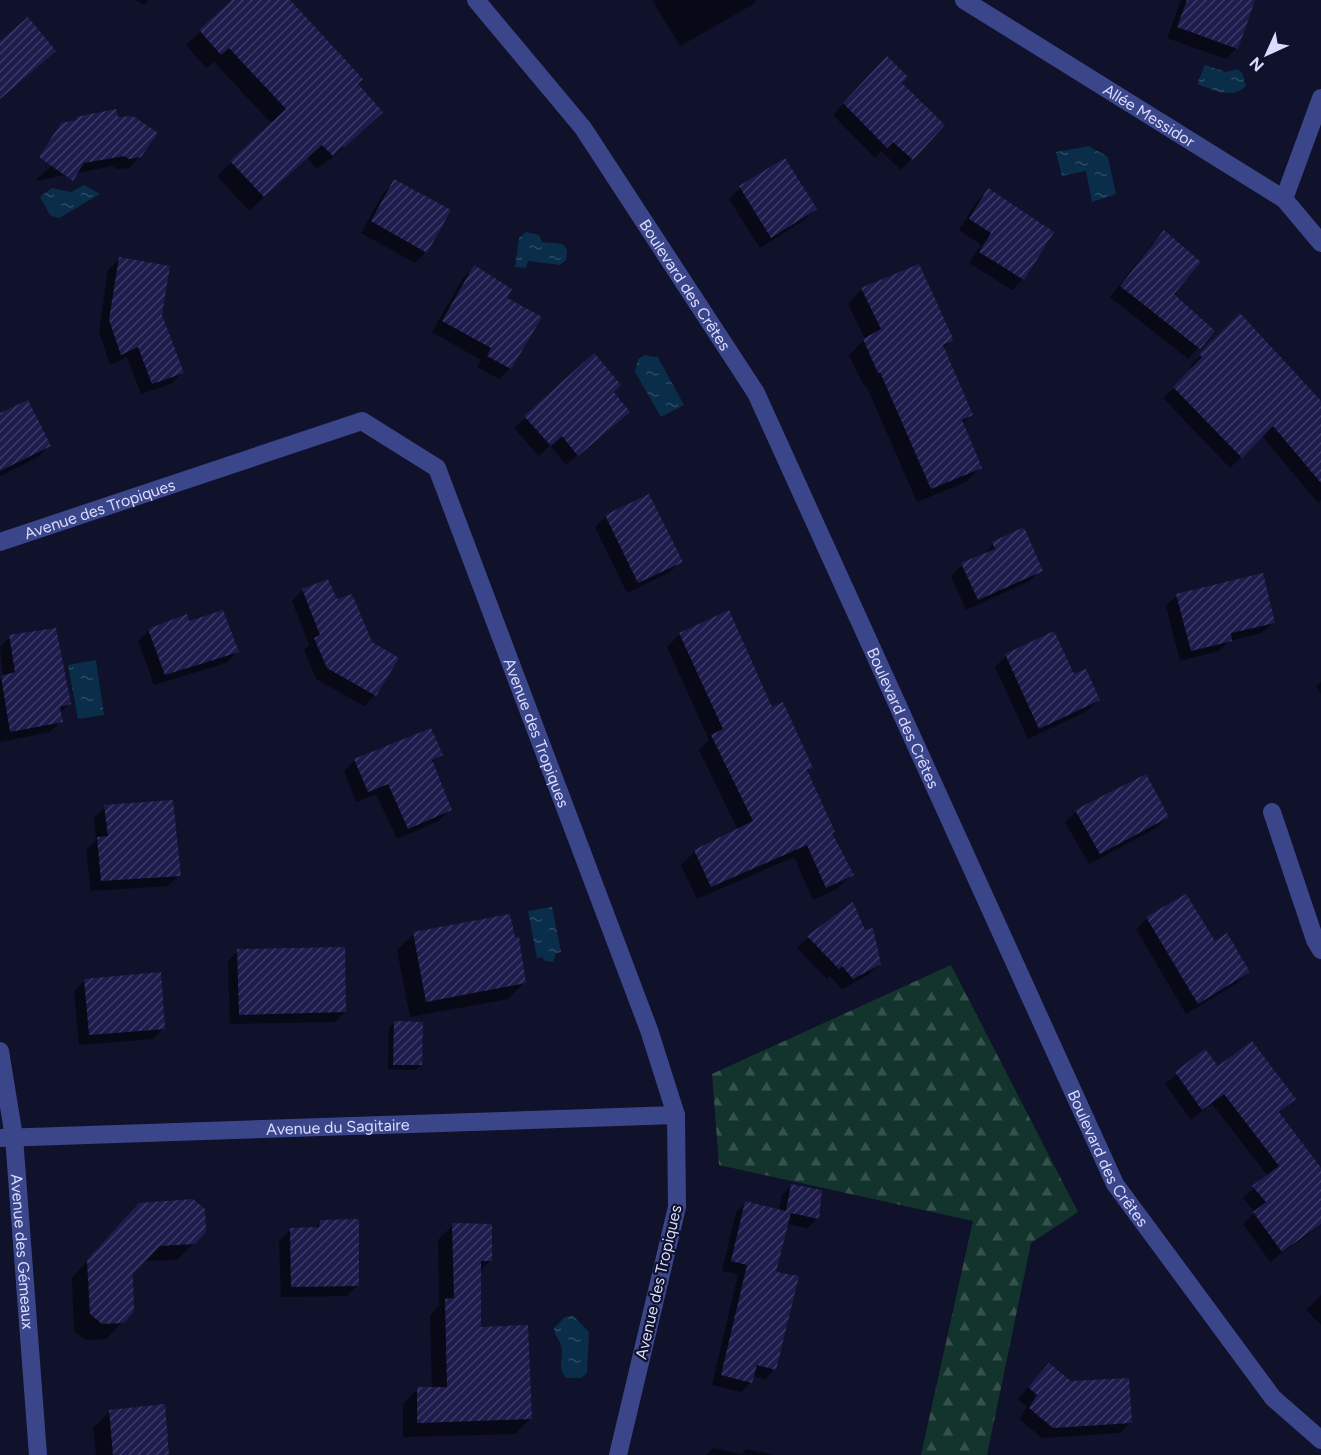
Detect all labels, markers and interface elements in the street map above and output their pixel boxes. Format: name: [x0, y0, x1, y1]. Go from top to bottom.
north arrow: [1237, 24, 1297, 84]
text: N: [1246, 53, 1268, 75]
street label: Allée Messidor: [1100, 80, 1199, 151]
street label: Boulevard des Crêtes: [635, 216, 735, 354]
street label: Avenue des Tropiques: [22, 475, 178, 543]
street label: Boulevard des Crêtes: [863, 645, 943, 791]
street label: Avenue des Tropiques: [500, 655, 573, 810]
street label: Boulevard des Crêtes: [1064, 1087, 1152, 1230]
street label: Avenue du Sagitaire: [266, 1115, 410, 1139]
street label: Avenue des Gémeaux: [7, 1173, 38, 1330]
street label: Avenue des Tropiques: [631, 1203, 686, 1361]

